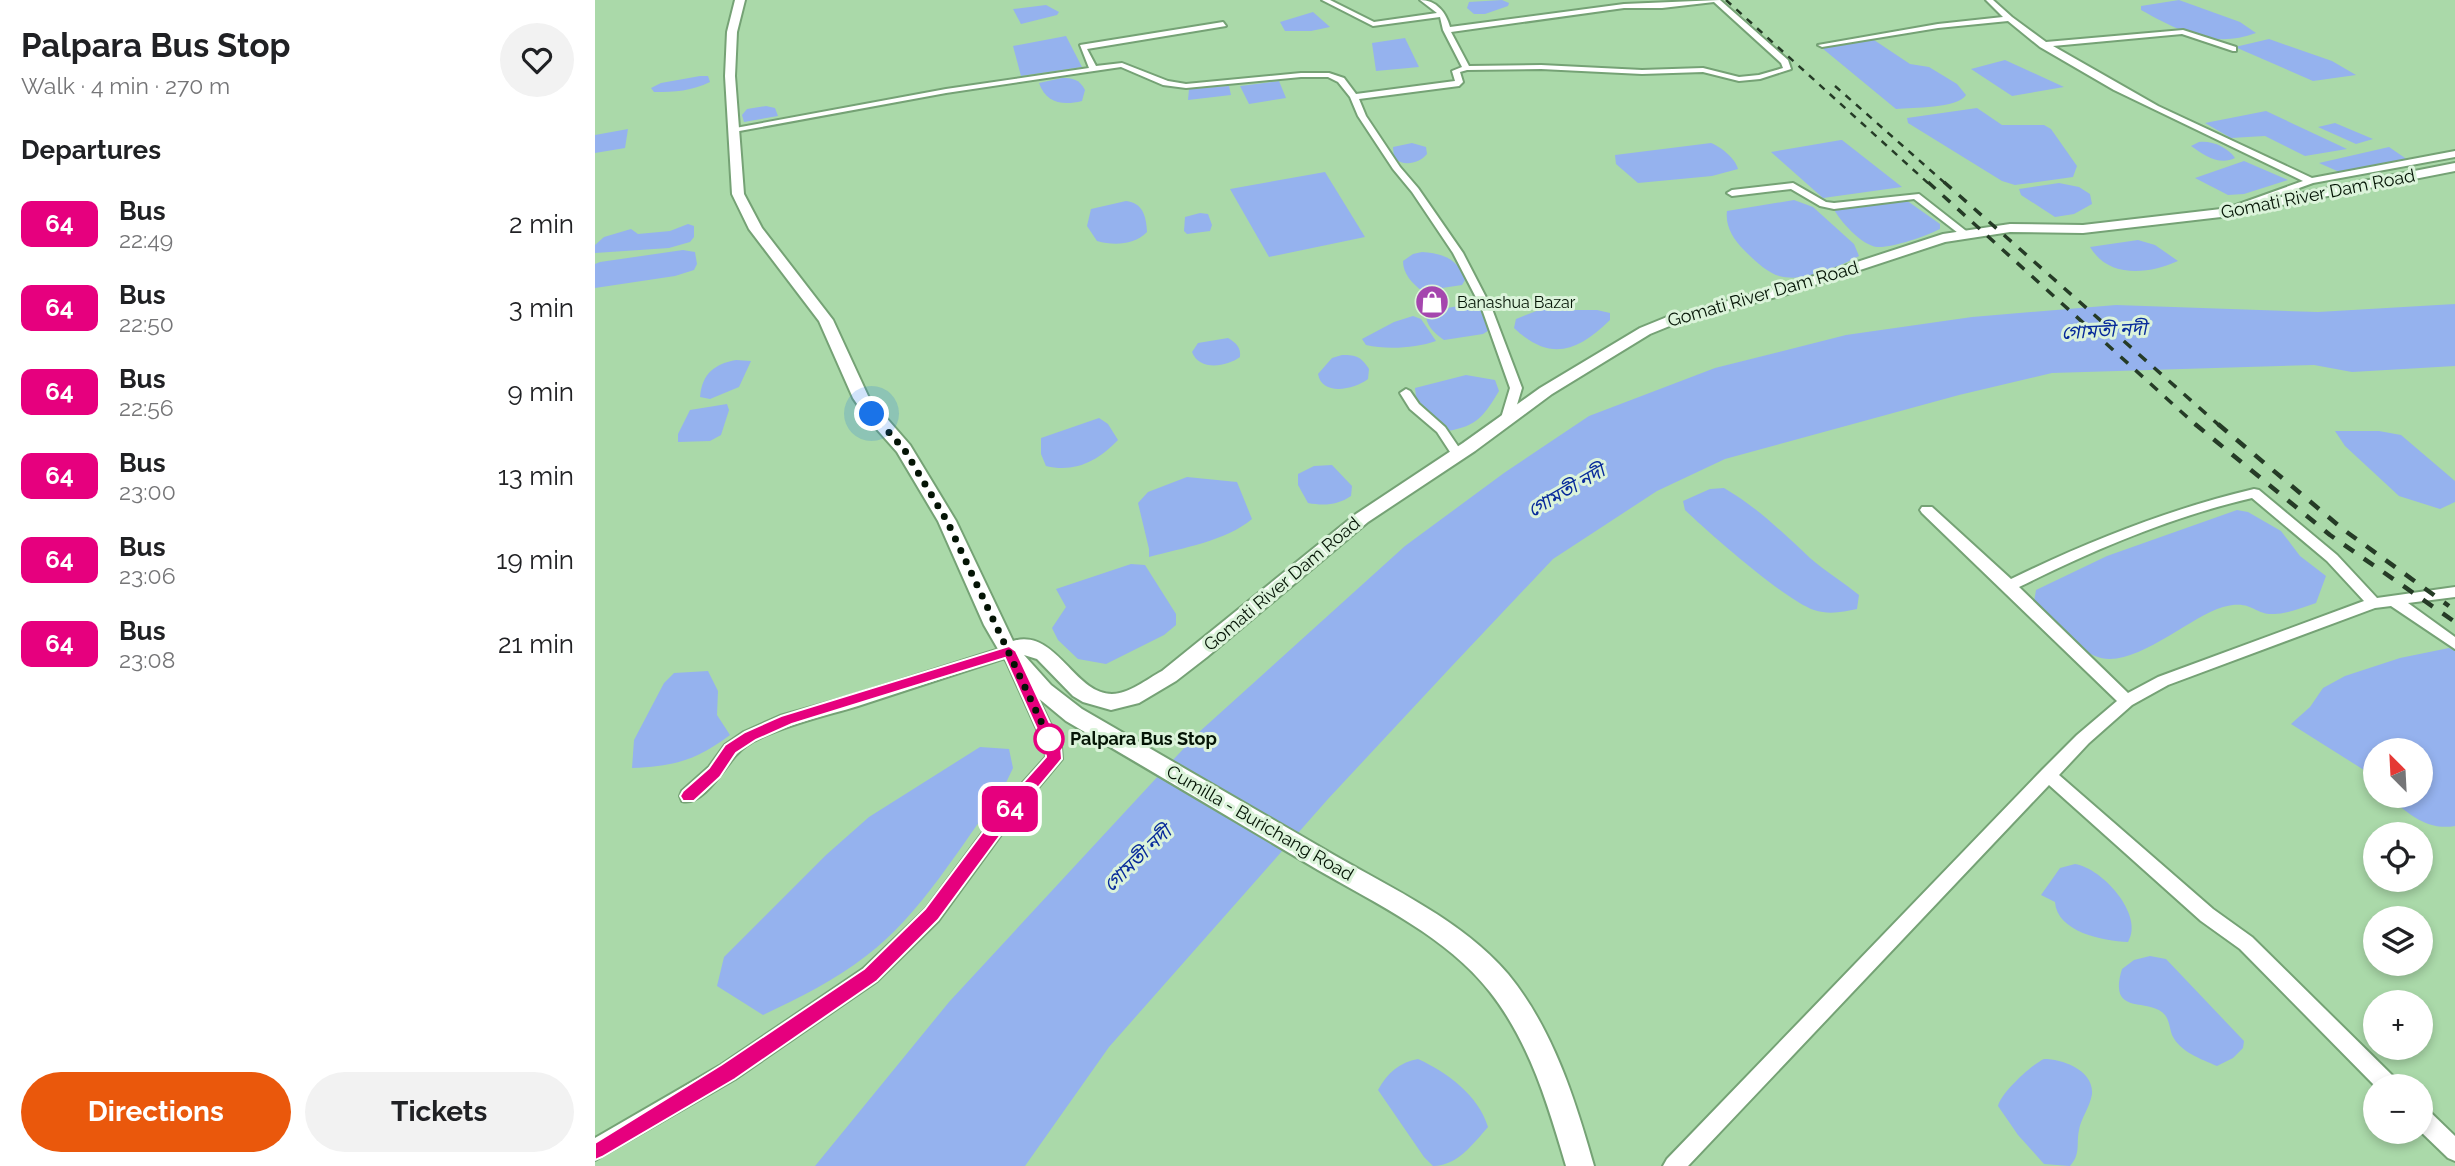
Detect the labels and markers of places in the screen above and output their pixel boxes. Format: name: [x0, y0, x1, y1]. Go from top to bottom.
shop icon: Banashua Bazar: [1413, 283, 1451, 321]
place label: Banashua Bazar: [1457, 293, 1576, 312]
marker: Palpara Bus Stop: [1034, 724, 1064, 754]
place label: Palpara Bus Stop: [1070, 728, 1217, 749]

